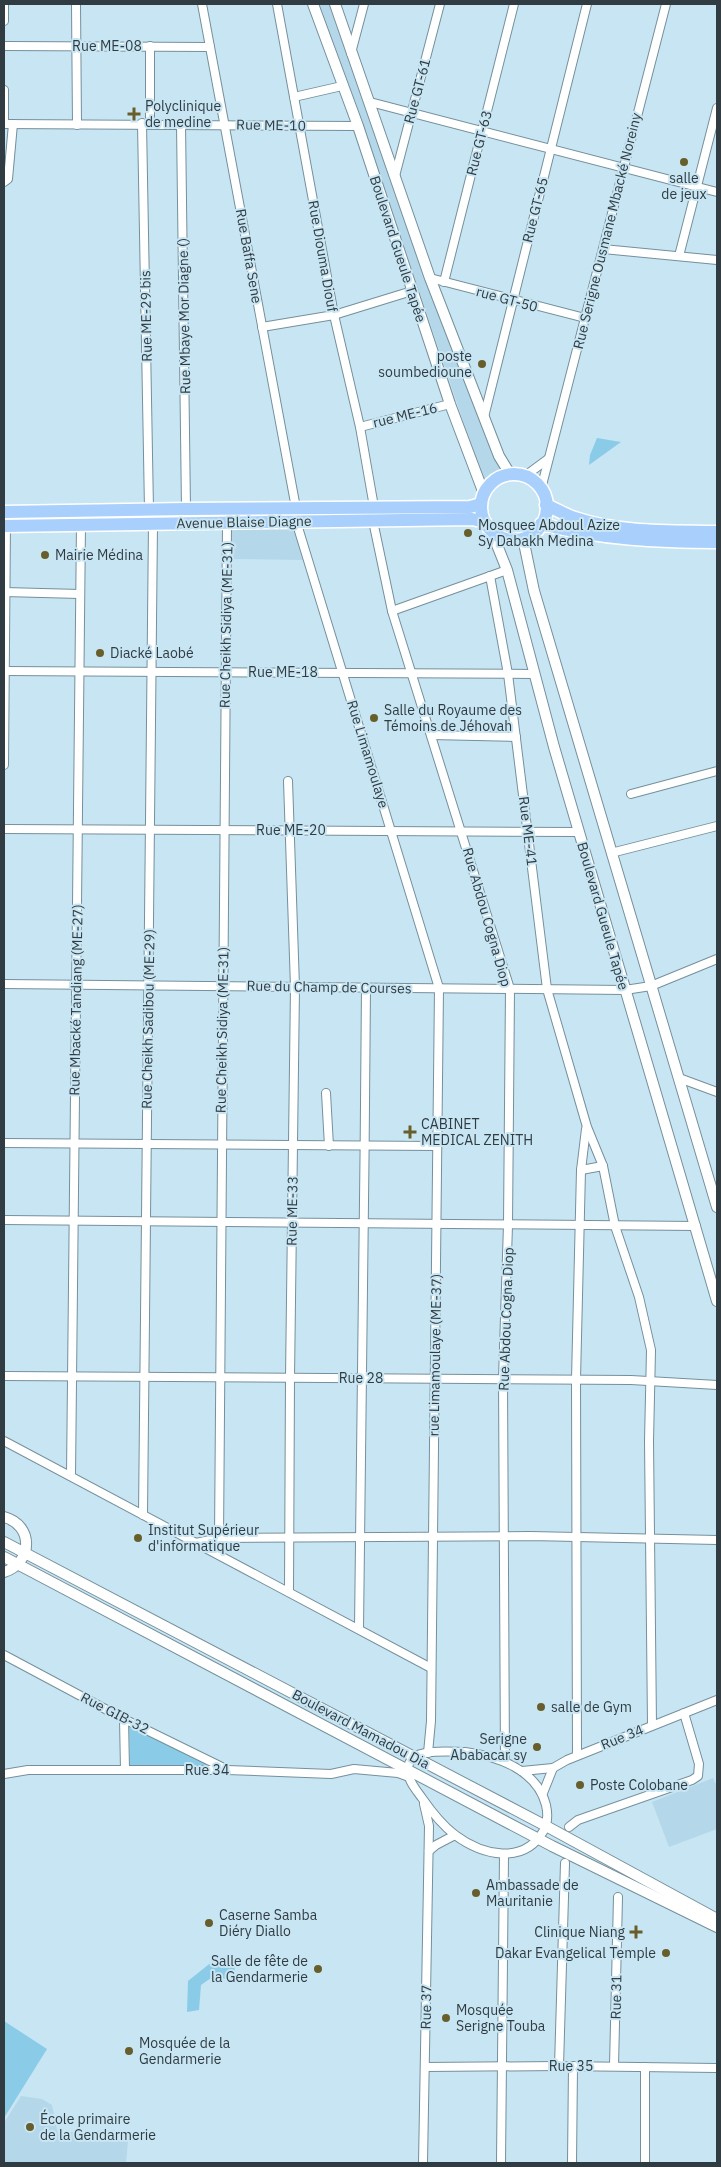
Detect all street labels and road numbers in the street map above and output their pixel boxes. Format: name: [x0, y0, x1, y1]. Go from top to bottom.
street label: Rue ME-08: [72, 37, 142, 55]
street label: Rue GT-61: [400, 56, 434, 126]
street label: Rue GT-63: [462, 108, 496, 178]
street label: Rue Serigne Ousmane Mbacké Noreiny: [569, 111, 645, 351]
street label: Rue ME-10: [236, 115, 306, 135]
street label: Boulevard Gueule Tapée: [366, 173, 430, 325]
street label: Rue GT-65: [518, 175, 552, 245]
street label: Rue Diouma Diouf: [304, 199, 342, 314]
street label: Rue Baffa Sene: [232, 207, 266, 305]
street label: Rue Mbaye Mor Diagne (): [174, 238, 194, 394]
street label: Rue ME-29 bis: [136, 270, 156, 362]
street label: rue GT-50: [474, 282, 540, 316]
street label: rue ME-16: [371, 398, 439, 432]
street label: Avenue Blaise Diagne: [176, 512, 312, 532]
street label: Rue Cheikh Sidiya (ME-31): [216, 542, 236, 708]
street label: Rue ME-18: [248, 663, 318, 681]
street label: Rue Limamoulaye: [343, 698, 393, 810]
street label: Rue ME-41: [515, 795, 541, 867]
street label: Rue ME-20: [256, 821, 326, 839]
street label: Boulevard Gueule Tapée: [573, 840, 633, 992]
street label: Rue Abdou Cogna Diop: [459, 845, 515, 989]
street label: Rue Mbacké Tandiang (ME-27): [65, 904, 87, 1096]
street label: Rue Cheikh Sadibou (ME-29): [137, 929, 159, 1109]
street label: Rue Cheikh Sidiya (ME-31): [212, 947, 232, 1113]
street label: Rue du Champ de Courses: [246, 977, 412, 997]
street label: Rue ME-33: [282, 1176, 302, 1246]
street label: Rue Abdou Cogna Diop: [494, 1247, 518, 1391]
street label: rue Limamoulaye (ME-37): [425, 1273, 445, 1437]
street label: Rue 28: [339, 1369, 383, 1387]
street label: Boulevard Mamadou Dia: [289, 1685, 433, 1773]
street label: Rue GIB-32: [78, 1688, 152, 1738]
street label: Rue 34: [598, 1720, 646, 1754]
street label: Rue 34: [185, 1761, 229, 1779]
street label: Rue 31: [607, 1974, 625, 2020]
street label: Rue 37: [417, 1984, 435, 2030]
street label: Rue 35: [549, 2057, 593, 2075]

